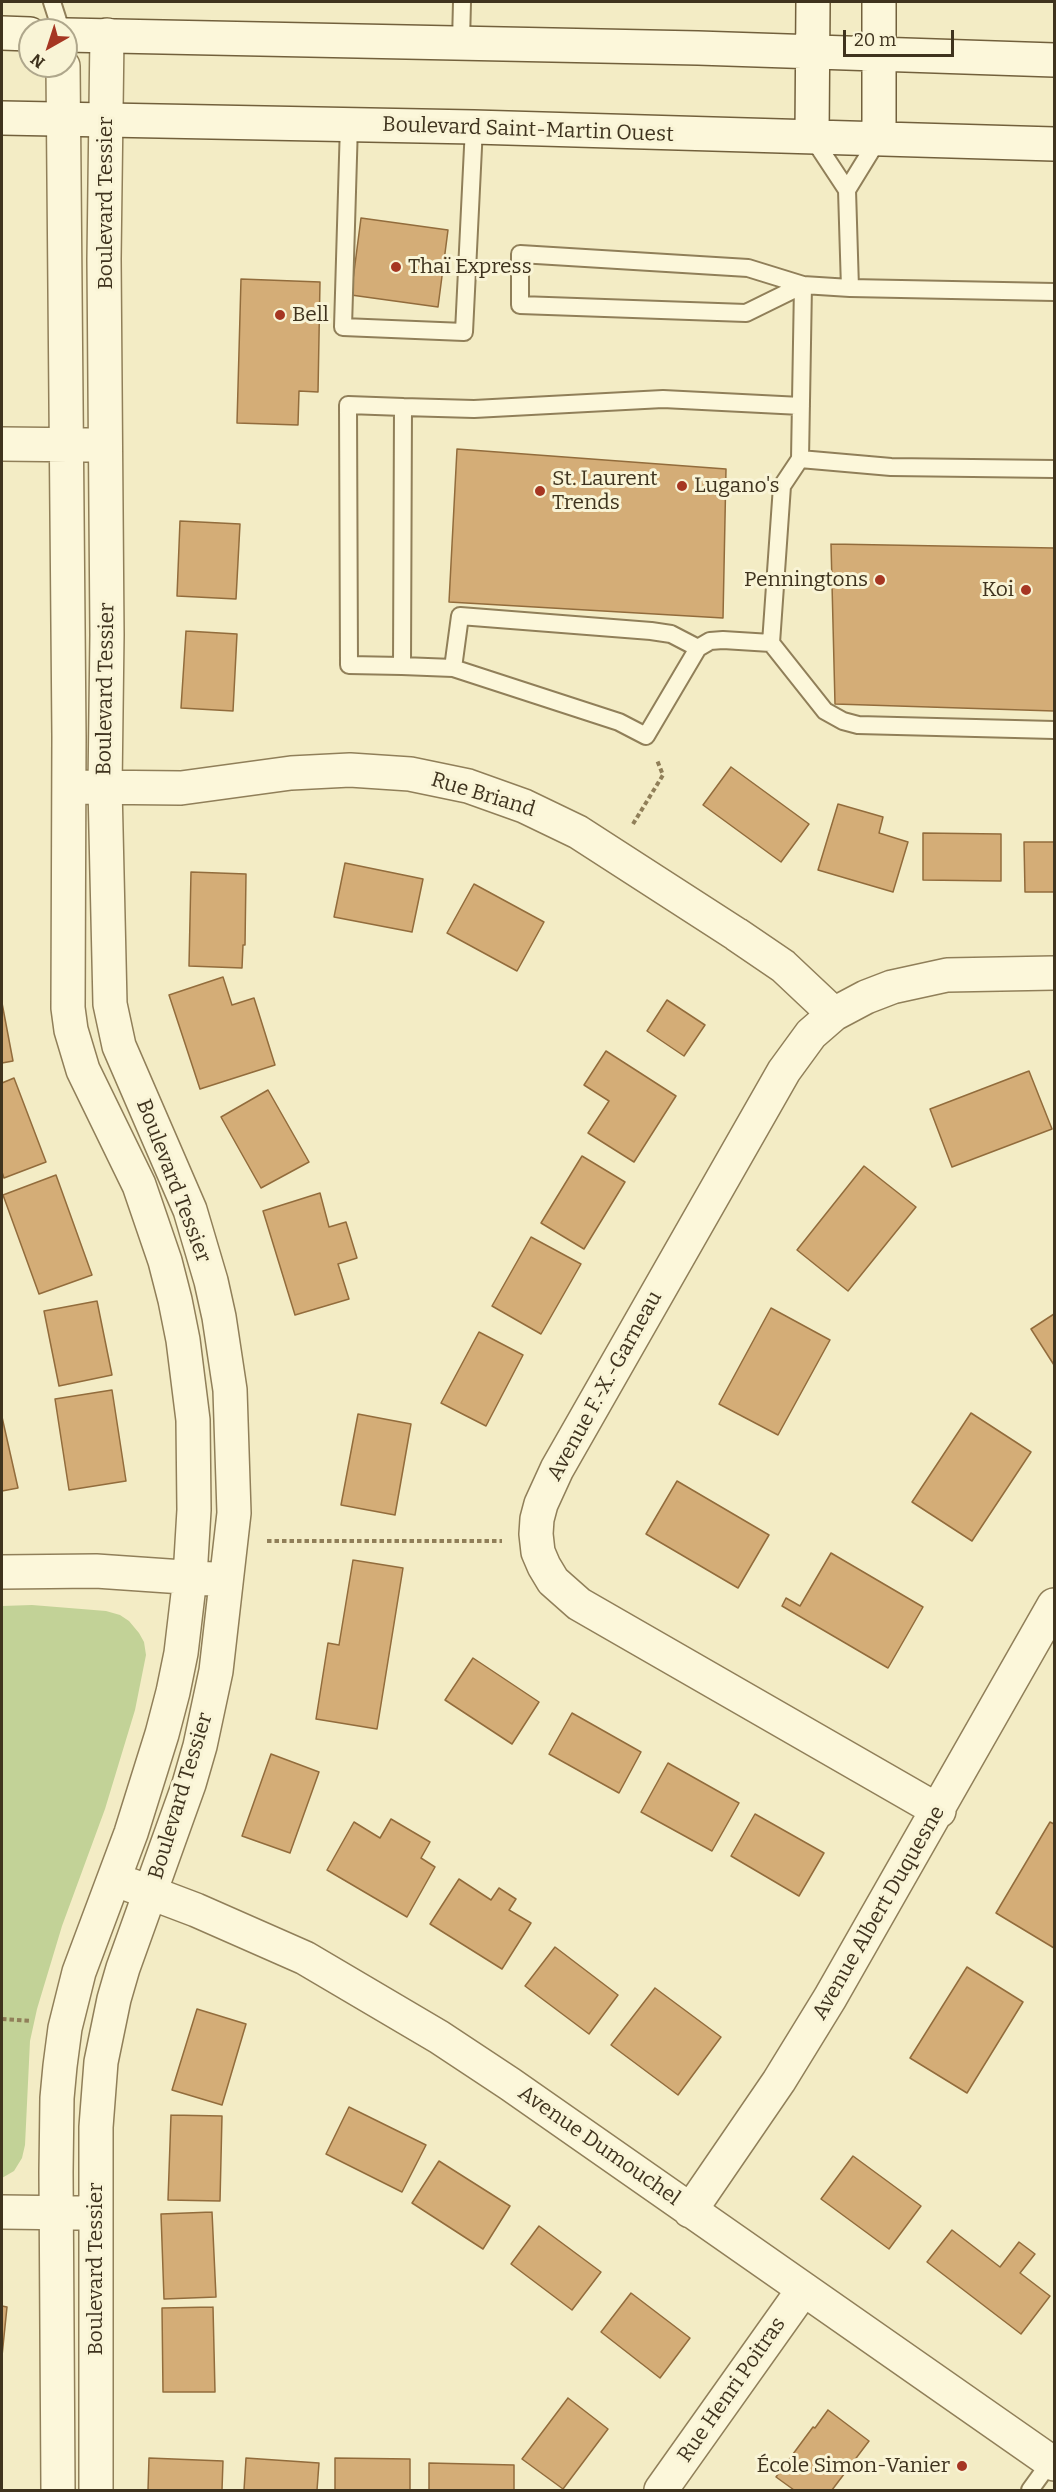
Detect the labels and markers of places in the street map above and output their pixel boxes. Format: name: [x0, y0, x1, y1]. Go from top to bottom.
place label: Thaï Express: [408, 254, 532, 280]
marker: Thaï Express: [389, 260, 403, 274]
place label: Bell: [292, 302, 329, 328]
marker: Bell: [273, 308, 287, 322]
place label: St. Laurent Trends: [552, 466, 658, 516]
place label: Lugano's: [694, 473, 780, 499]
marker: Lugano's: [675, 479, 689, 493]
marker: St. Laurent Trends: [533, 484, 547, 498]
place label: Penningtons: [744, 567, 868, 593]
marker: Penningtons: [873, 573, 887, 587]
place label: Koi: [982, 577, 1014, 603]
marker: Koi: [1019, 583, 1033, 597]
place label: École Simon-Vanier: [757, 2453, 950, 2479]
marker: École Simon-Vanier: [955, 2459, 969, 2473]

